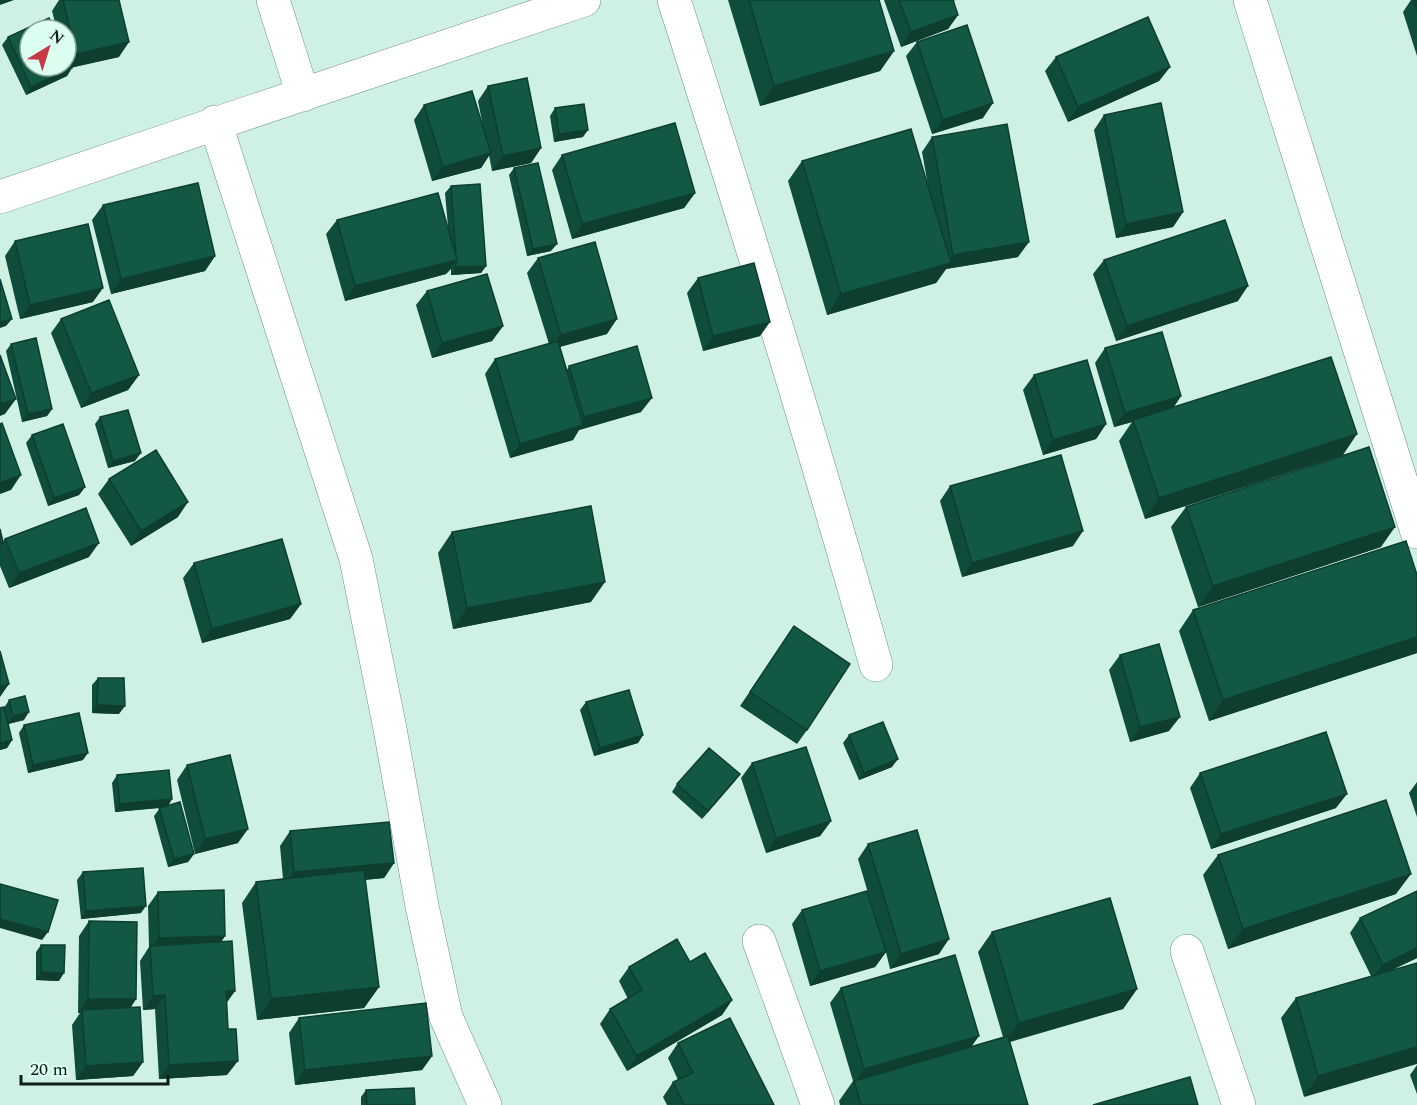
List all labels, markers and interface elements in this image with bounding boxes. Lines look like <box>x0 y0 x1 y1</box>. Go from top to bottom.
north arrow <box>18 18 78 78</box>
text: N <box>44 23 69 50</box>
scale bar <box>21 1048 168 1086</box>
text: 20 m <box>30 1056 68 1083</box>

